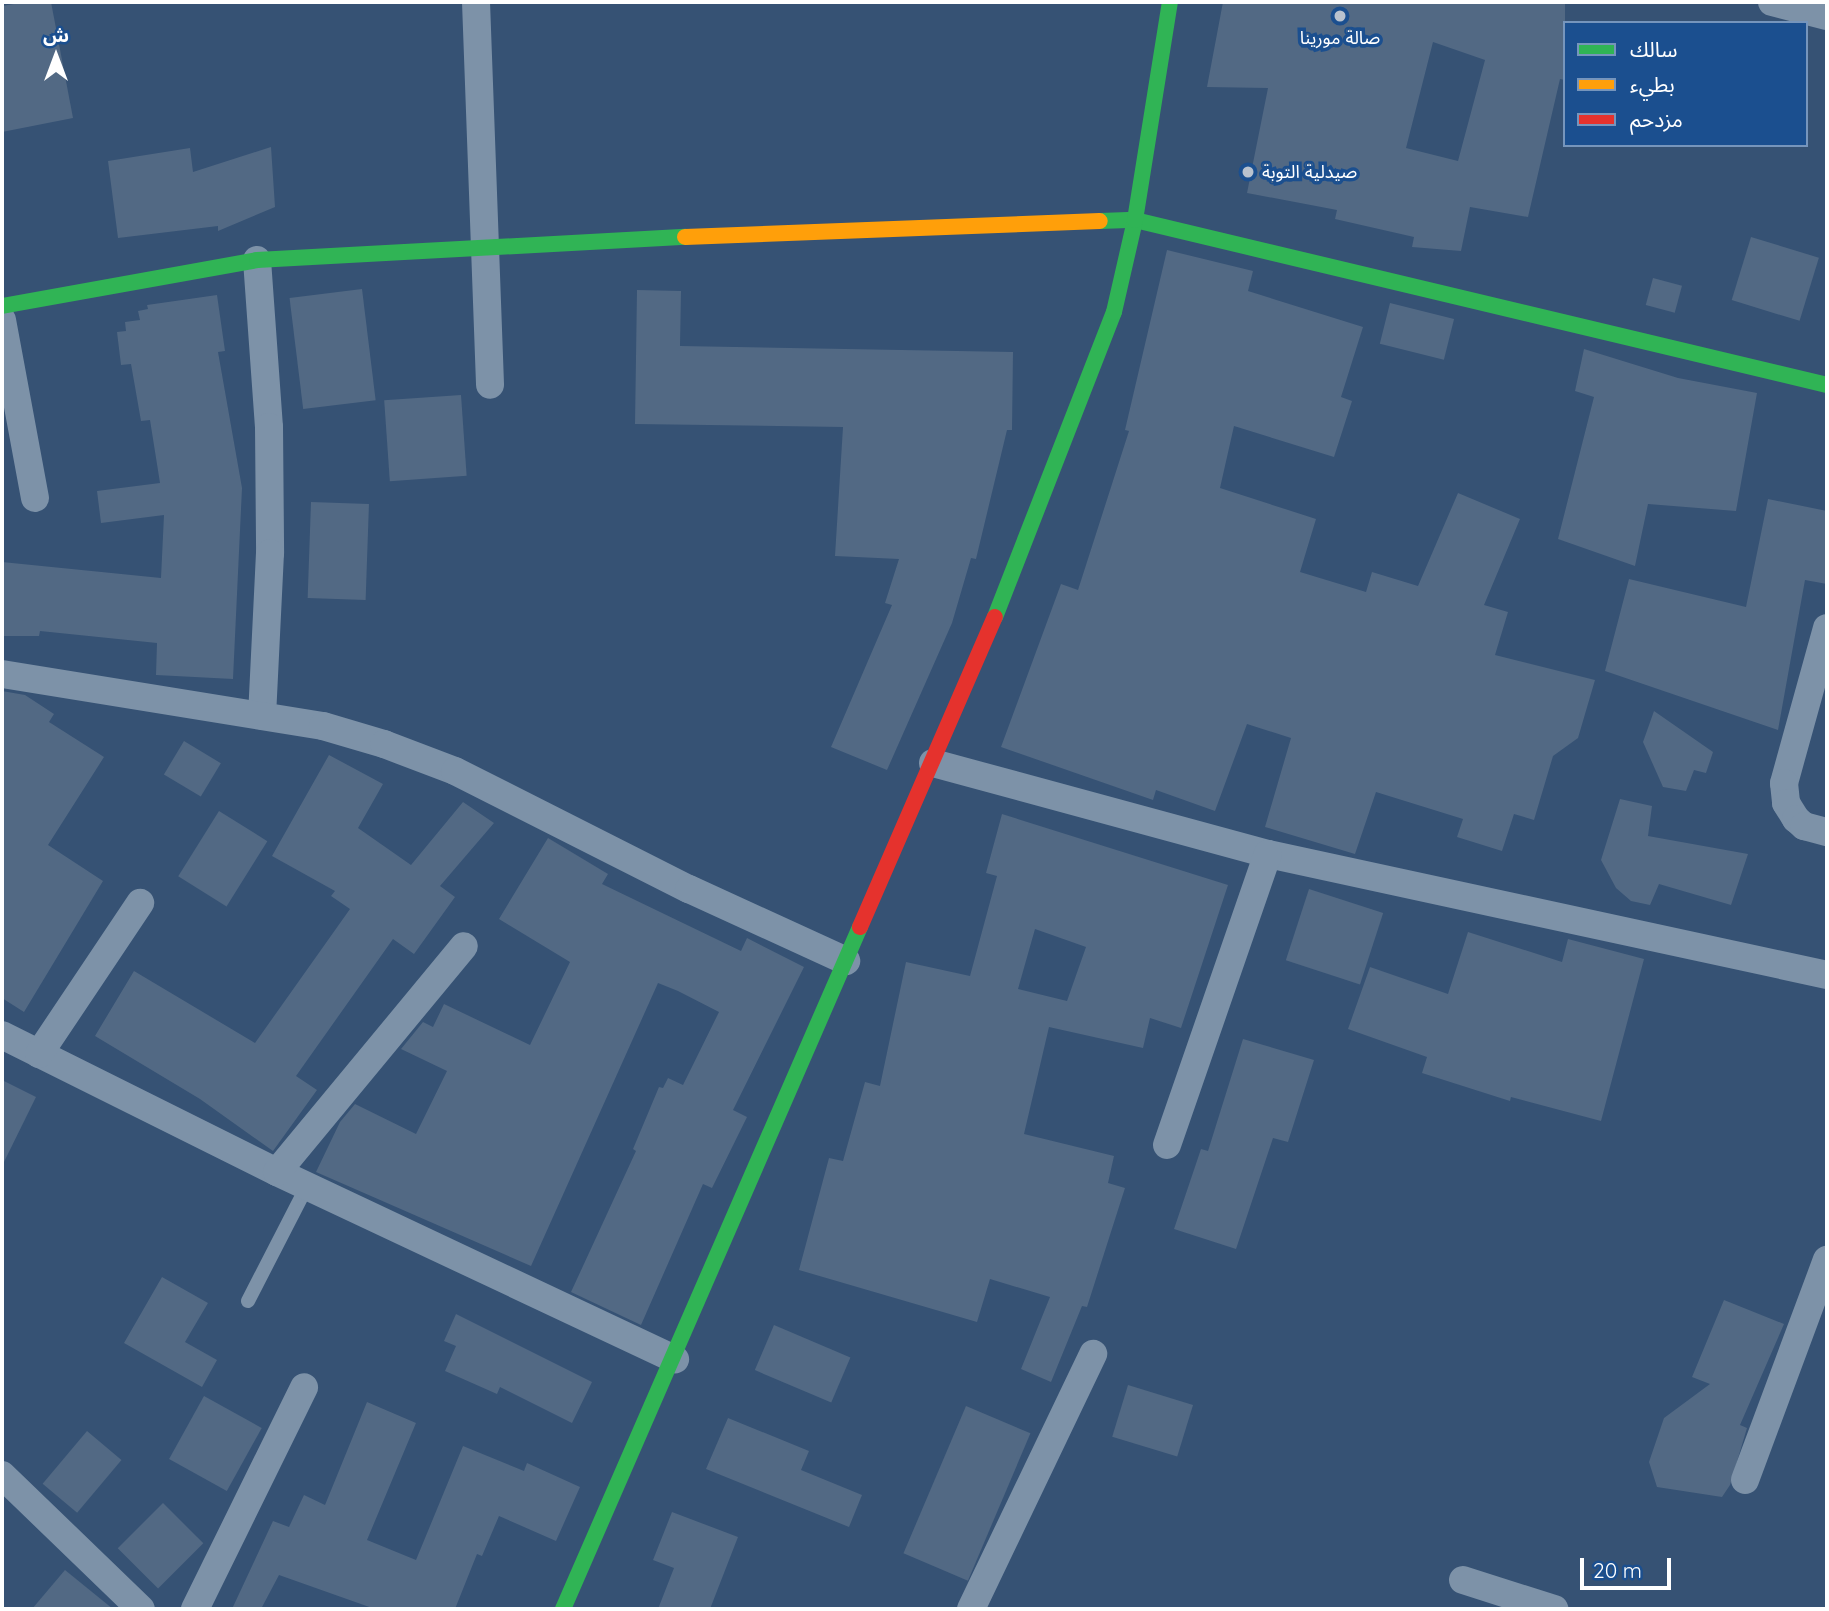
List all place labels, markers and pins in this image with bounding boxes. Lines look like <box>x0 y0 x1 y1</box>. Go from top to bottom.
marker: صالة مورينا <box>1332 8 1348 24</box>
place label: صالة مورينا <box>1300 27 1380 49</box>
place label: صيدلية التوبة <box>1262 161 1357 183</box>
marker: صيدلية التوبة <box>1240 164 1256 180</box>

